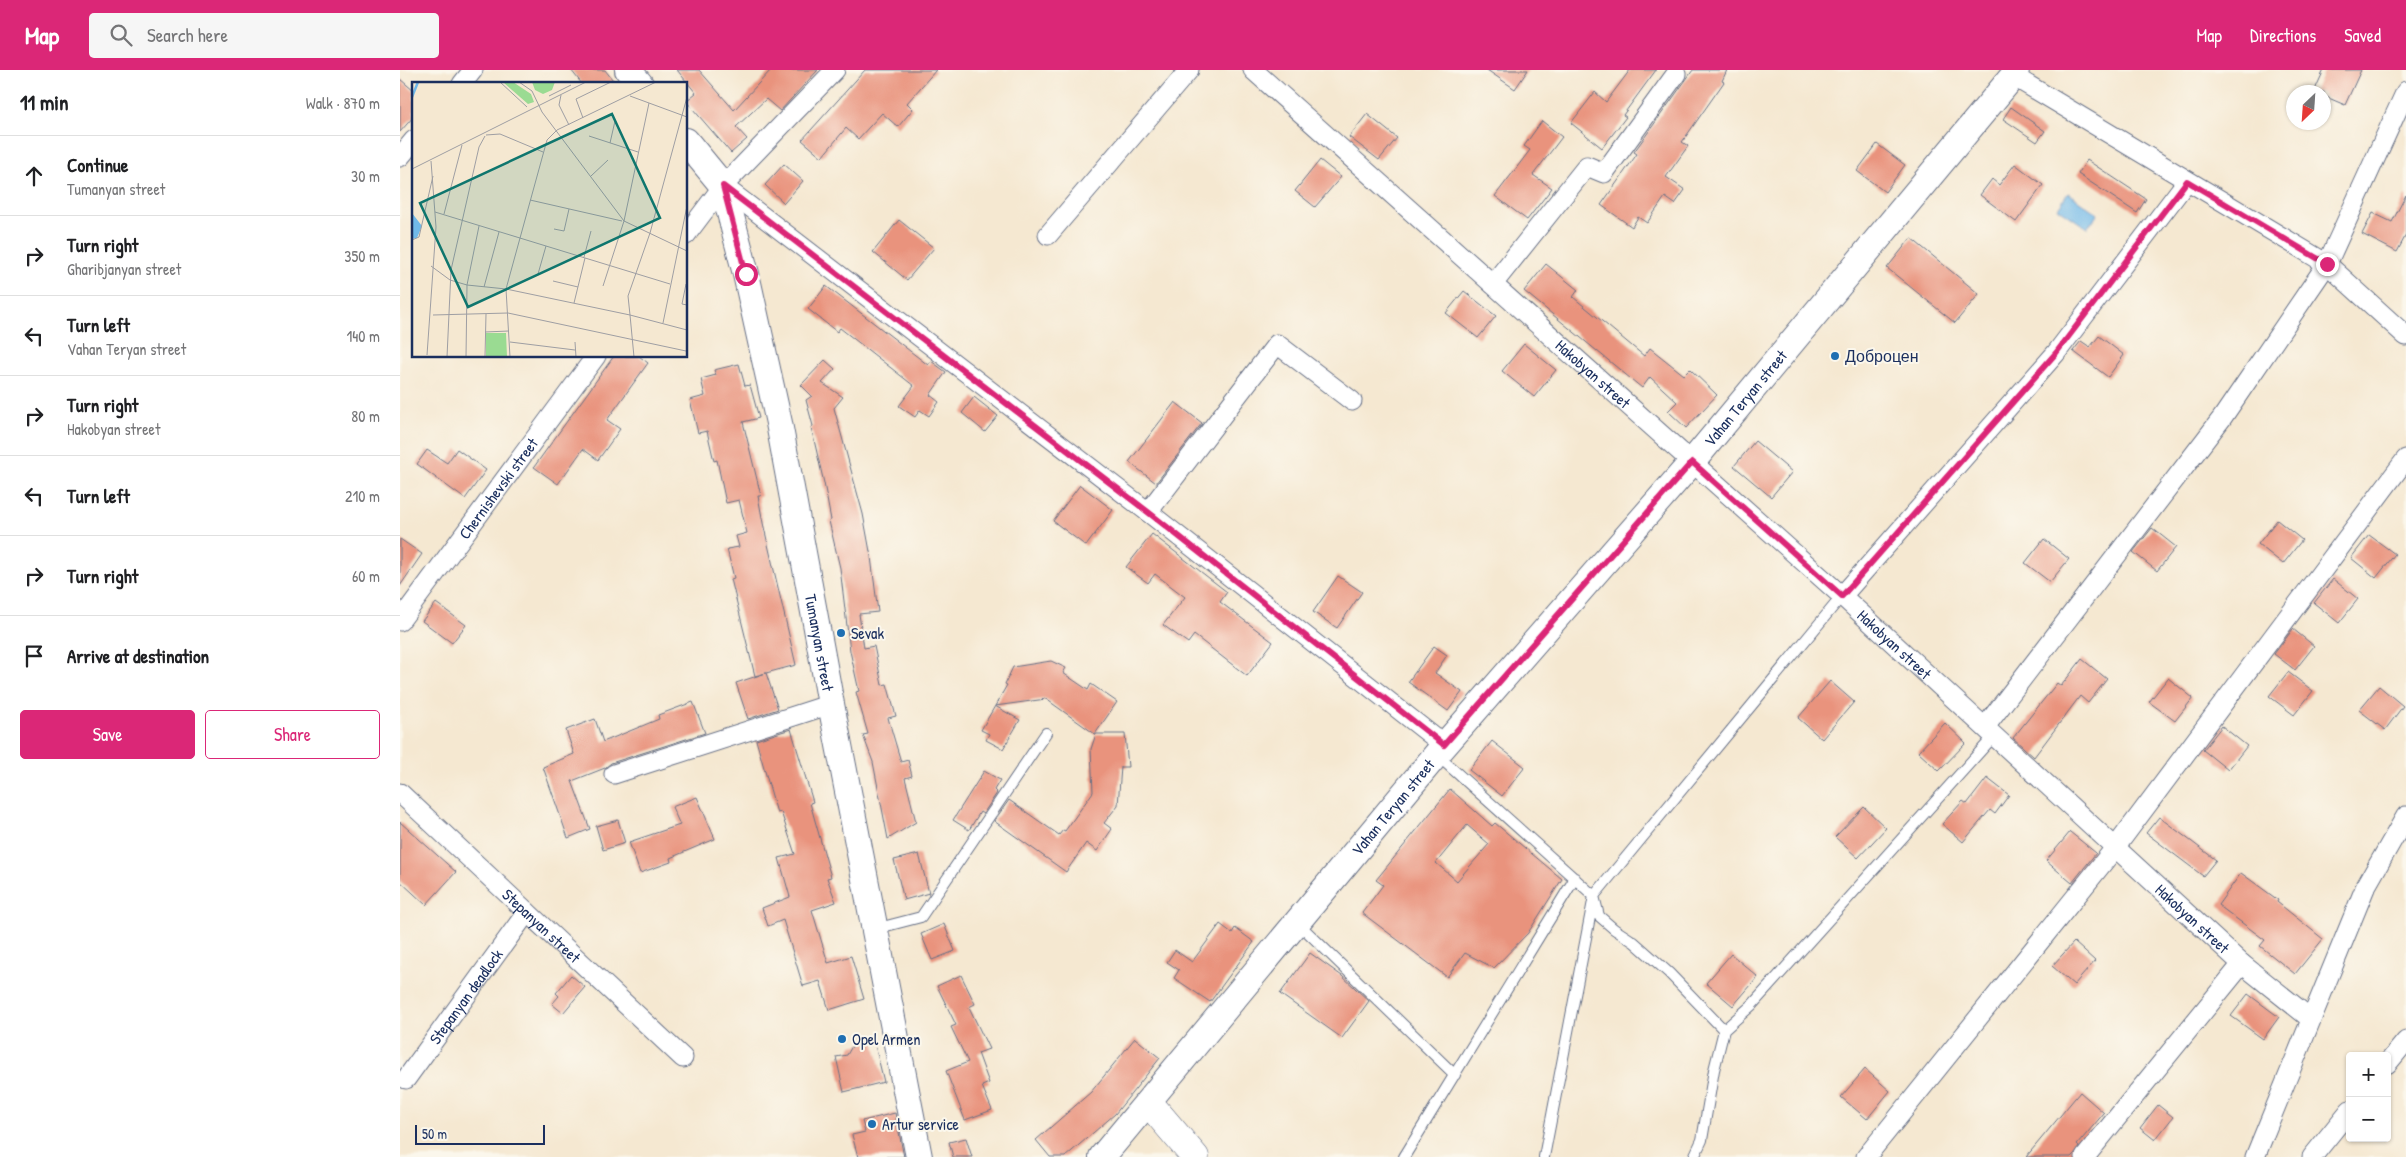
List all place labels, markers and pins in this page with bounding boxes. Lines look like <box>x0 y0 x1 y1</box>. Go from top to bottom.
place label: Доброцен <box>1845 345 1919 367</box>
marker: Доброцен <box>1829 350 1841 362</box>
place label: Sevak <box>851 622 884 644</box>
marker: Sevak <box>835 627 847 639</box>
place label: Opel Armen <box>852 1028 921 1050</box>
marker: Opel Armen <box>836 1033 848 1045</box>
place label: Artur service <box>882 1113 960 1135</box>
marker: Artur service <box>866 1118 878 1130</box>

